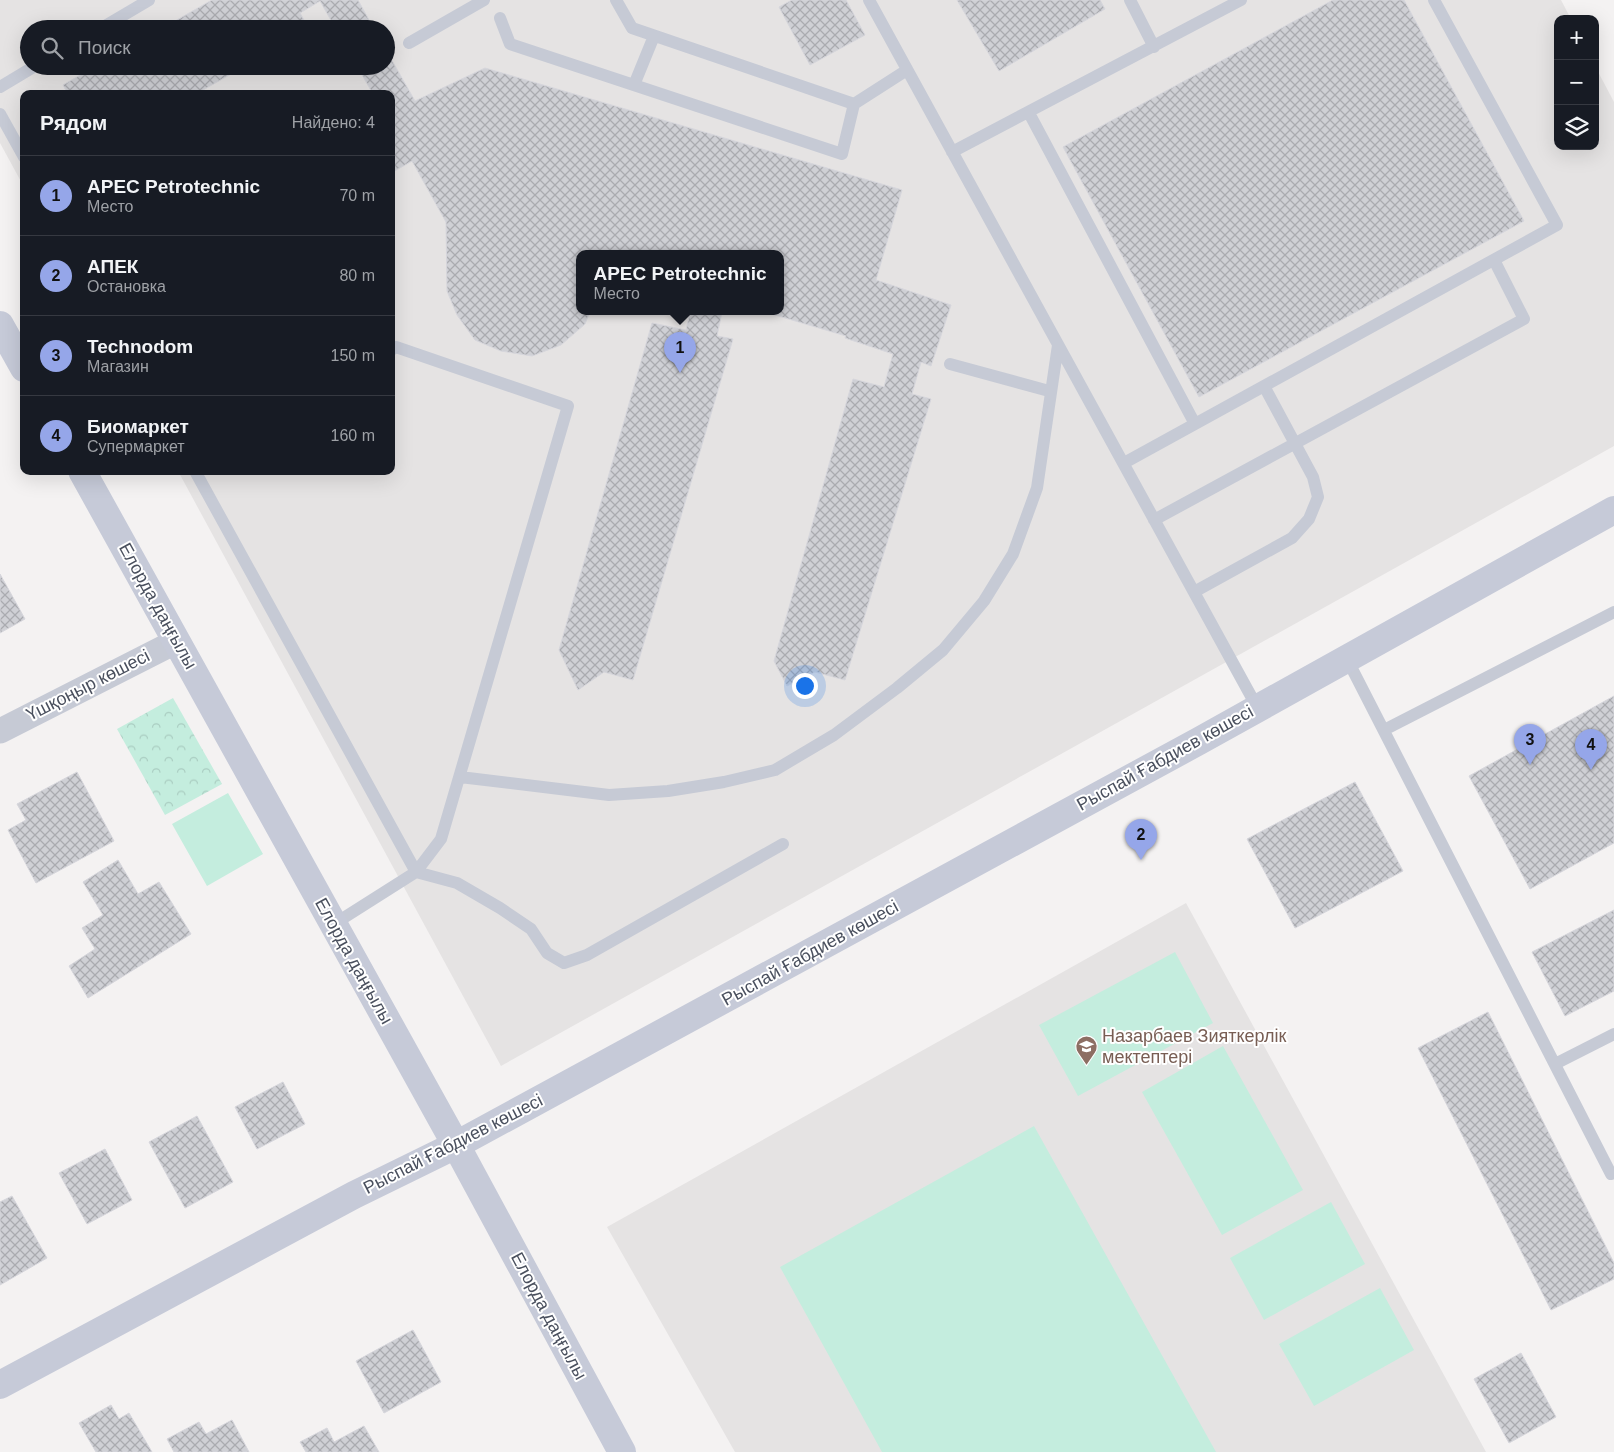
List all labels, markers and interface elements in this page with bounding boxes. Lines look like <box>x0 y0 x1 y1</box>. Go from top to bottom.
map controls <box>1554 15 1599 150</box>
button: + <box>1554 15 1599 60</box>
search box <box>20 20 395 75</box>
icon: search <box>38 34 66 62</box>
text: Поиск <box>78 37 131 58</box>
button: − <box>1554 60 1599 105</box>
button: layers <box>1554 105 1599 150</box>
text: Рядом <box>40 111 107 134</box>
text: Найдено: 4 <box>292 114 375 131</box>
text: APEC Petrotechnic <box>87 176 260 197</box>
text: 1 <box>52 187 60 204</box>
text: 70 m <box>339 187 375 204</box>
text: Место <box>87 198 133 215</box>
popup <box>576 250 784 315</box>
text: АПЕК <box>87 256 138 277</box>
text: APEC Petrotechnic <box>593 263 767 284</box>
text: 2 <box>52 267 60 284</box>
text: 80 m <box>339 267 375 284</box>
text: Остановка <box>87 278 166 295</box>
text: Место <box>593 285 640 302</box>
pin: 1 <box>664 332 696 373</box>
text: Technodom <box>87 336 193 357</box>
text: 3 <box>52 347 60 364</box>
text: 150 m <box>331 347 375 364</box>
text: Магазин <box>87 358 149 375</box>
text: Биомаркет <box>87 416 189 437</box>
text: 4 <box>52 427 60 444</box>
text: 160 m <box>331 427 375 444</box>
text: Супермаркет <box>87 438 185 455</box>
street label: Елорда даңғылы <box>115 539 201 673</box>
street label: Үшқоңыр көшесі <box>23 645 153 725</box>
your location <box>792 673 818 699</box>
street label: Рыспай Ғабдиев көшесі <box>1073 701 1257 815</box>
pin: 3 <box>1514 724 1546 765</box>
pin: 4 <box>1575 729 1607 770</box>
pin: 2 <box>1125 819 1157 860</box>
street label: Елорда даңғылы <box>311 894 397 1028</box>
street label: Рыспай Ғабдиев көшесі <box>718 896 902 1010</box>
place label: Назарбаев Зияткерлік мектептері <box>1102 1026 1286 1067</box>
school or university icon: Назарбаев Зияткерлік мектептері <box>1074 1034 1098 1065</box>
street label: Рыспай Ғабдиев көшесі <box>360 1090 546 1198</box>
street label: Елорда даңғылы <box>507 1249 591 1383</box>

